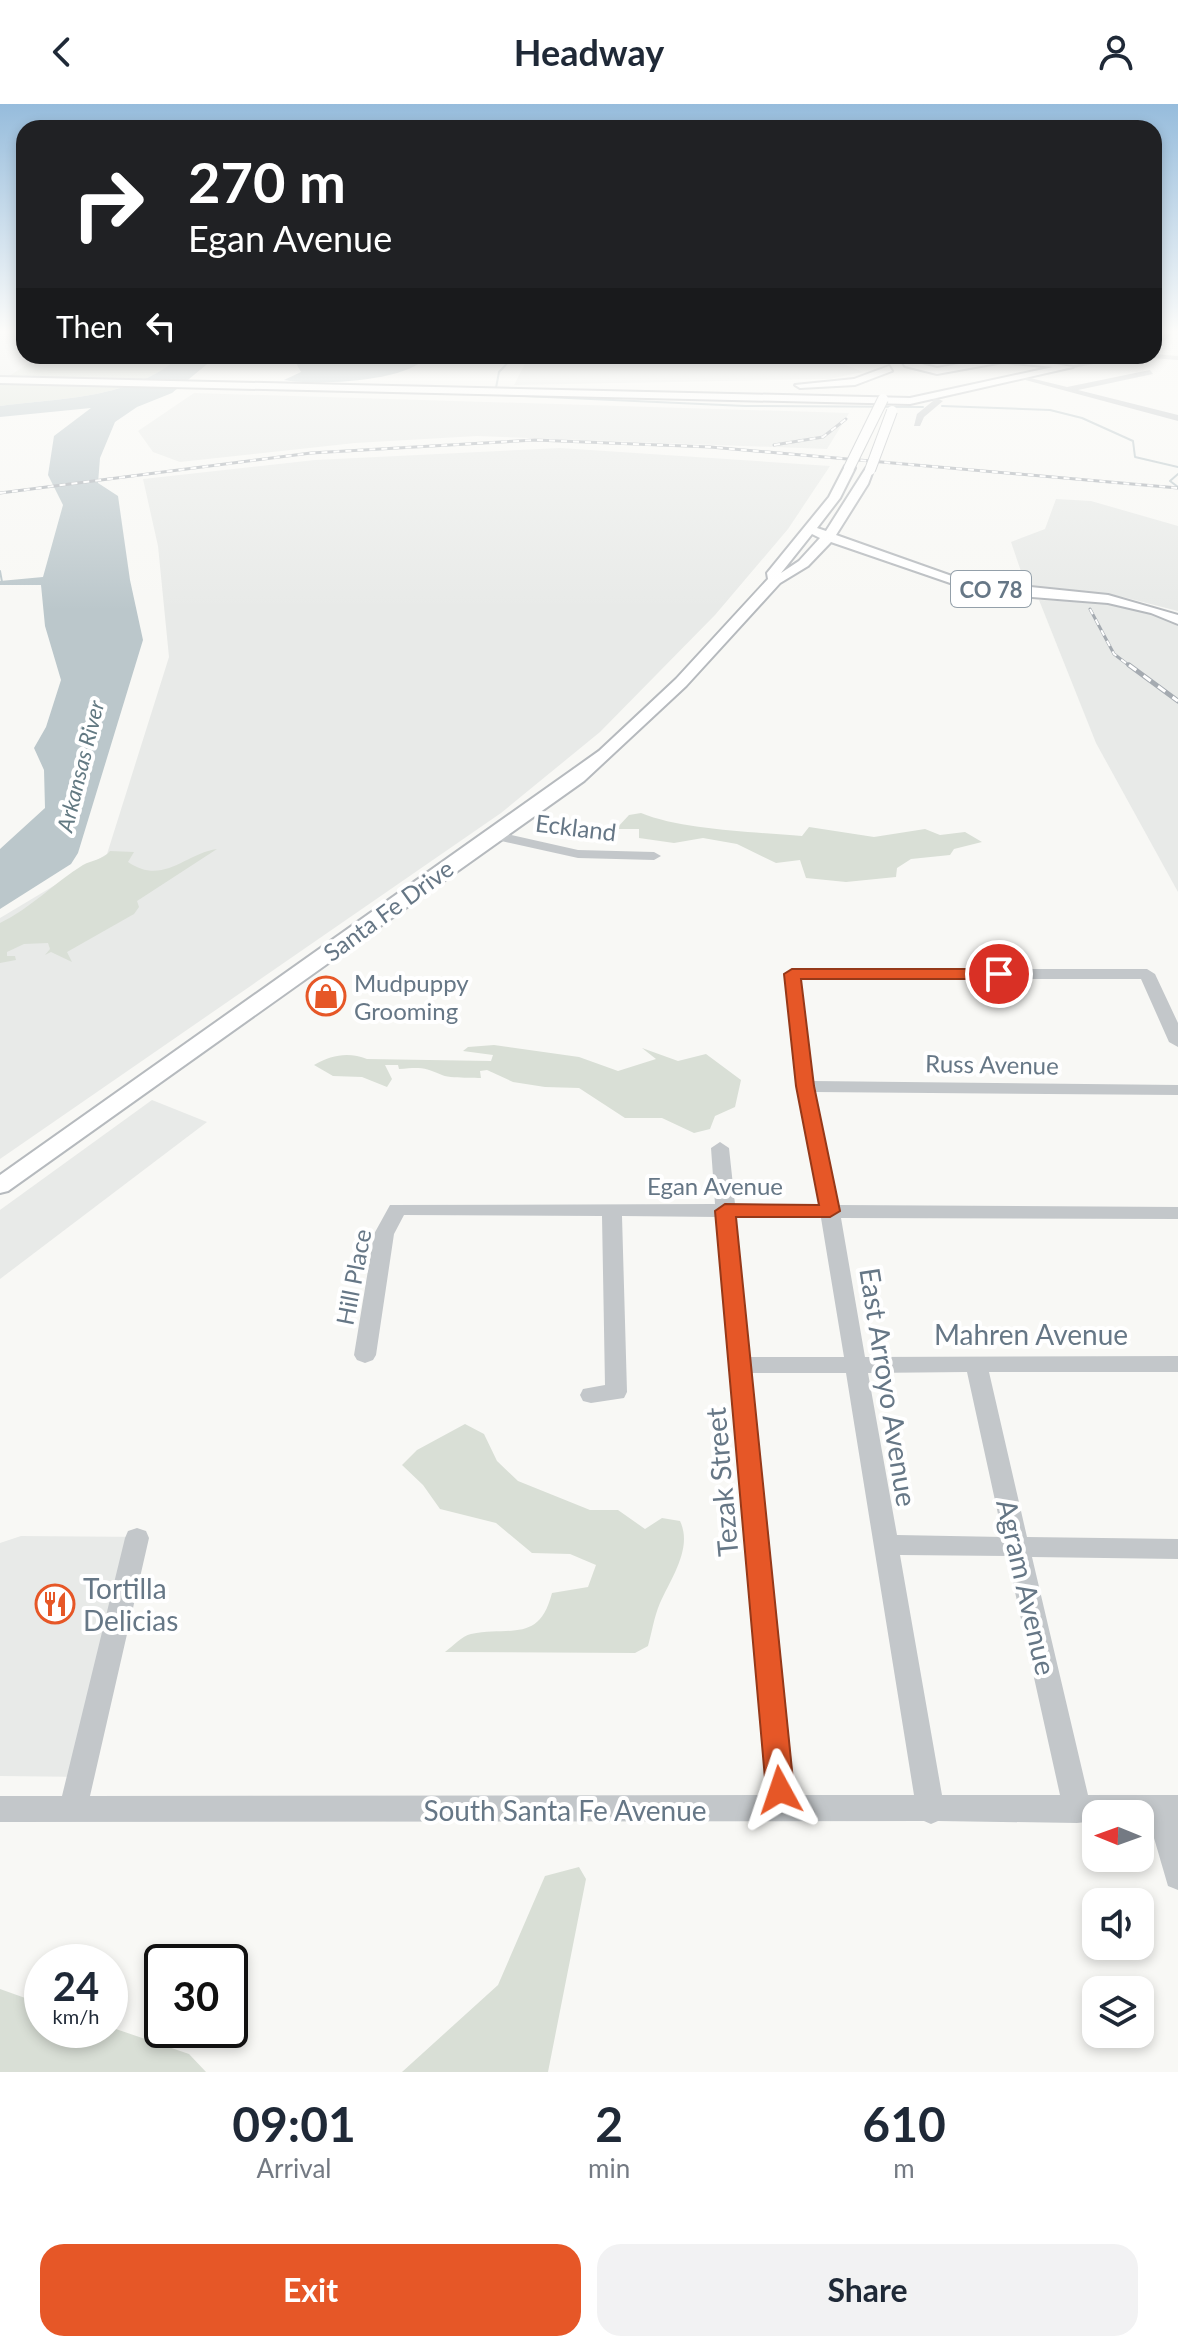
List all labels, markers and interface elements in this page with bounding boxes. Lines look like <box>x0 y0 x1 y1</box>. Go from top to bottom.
icon: back <box>40 30 84 74</box>
text: Headway <box>514 30 664 74</box>
icon: person <box>1094 30 1138 74</box>
text: 270 m <box>188 148 346 215</box>
icon: right <box>56 152 160 256</box>
text: Egan Avenue <box>188 216 392 260</box>
icon: left <box>139 304 183 348</box>
text: Then <box>56 308 123 344</box>
road number: CO 78 <box>951 571 1031 607</box>
water label: Arkansas River <box>50 697 109 835</box>
street label: Eckland <box>534 808 618 846</box>
street label: Santa Fe Drive <box>317 853 459 967</box>
pin <box>965 940 1033 1008</box>
icon: arrive <box>977 952 1021 996</box>
place label: Mudpuppy Grooming <box>354 968 469 1025</box>
shop icon: Mudpuppy Grooming <box>305 975 347 1017</box>
street label: Russ Avenue <box>925 1048 1059 1080</box>
street label: Egan Avenue <box>647 1171 783 1200</box>
street label: Hill Place <box>329 1227 377 1327</box>
street label: East Arroyo Avenue <box>853 1265 925 1509</box>
street label: Mahren Avenue <box>934 1317 1128 1351</box>
street label: Tezak Street <box>698 1406 744 1558</box>
street label: Agram Avenue <box>990 1496 1064 1678</box>
place label: Tortilla Delicias <box>83 1571 178 1637</box>
restaurant icon: Tortilla Delicias <box>34 1583 76 1625</box>
position arrow <box>738 1748 822 1832</box>
street label: South Santa Fe Avenue <box>423 1793 707 1827</box>
north arrow <box>1082 1800 1154 1872</box>
map controls <box>1082 1800 1154 2048</box>
button: sound <box>1082 1888 1154 1960</box>
speed limit sign: 30 <box>144 1944 248 2048</box>
text: 24 <box>53 1962 99 2010</box>
button: layers <box>1082 1976 1154 2048</box>
text: km/h <box>53 2004 99 2028</box>
text: 09:01 <box>232 2095 356 2152</box>
text: 2 <box>595 2095 623 2152</box>
text: 610 <box>862 2095 946 2152</box>
text: Arrival <box>257 2152 331 2184</box>
text: min <box>588 2152 630 2184</box>
text: m <box>893 2152 915 2184</box>
button: Exit <box>40 2244 581 2336</box>
button: Share <box>597 2244 1138 2336</box>

